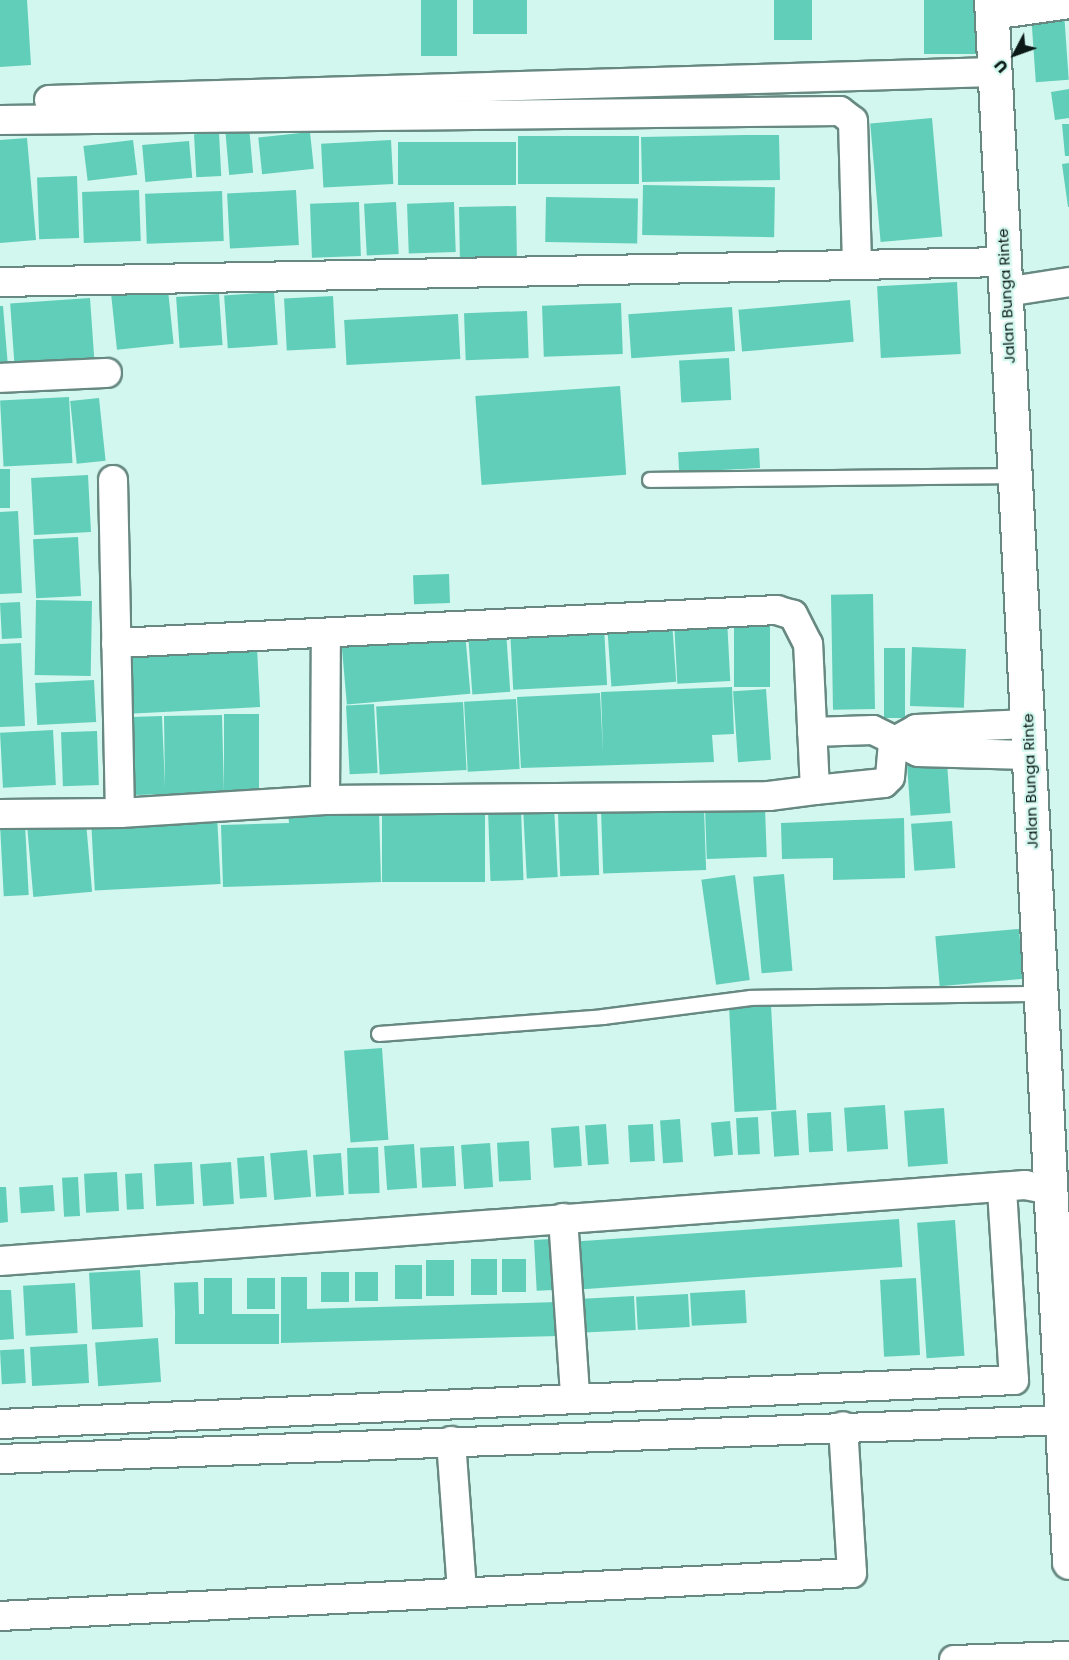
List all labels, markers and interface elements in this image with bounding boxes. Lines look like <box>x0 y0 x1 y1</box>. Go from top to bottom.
north arrow <box>985 24 1045 84</box>
text: U <box>989 54 1013 78</box>
street label: Jalan Bunga Rinte <box>993 228 1019 364</box>
street label: Jalan Bunga Rinte <box>1019 713 1041 849</box>

